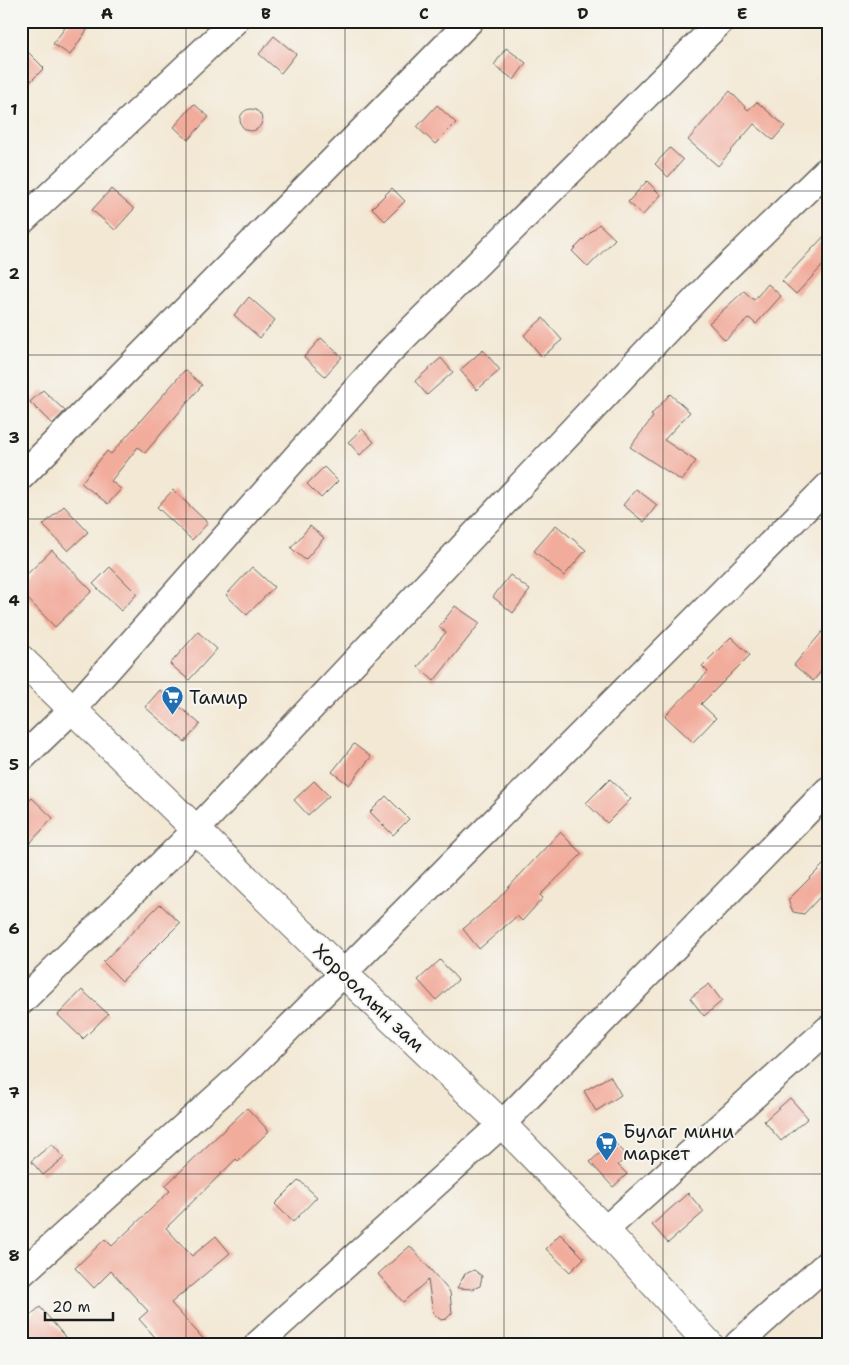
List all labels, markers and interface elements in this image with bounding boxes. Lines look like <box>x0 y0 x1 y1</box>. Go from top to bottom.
text: A <box>101 3 113 24</box>
text: B <box>261 3 271 24</box>
text: C <box>419 3 429 24</box>
text: D <box>577 3 589 24</box>
text: E <box>737 3 747 24</box>
text: 1 <box>10 99 18 120</box>
text: 2 <box>8 263 20 284</box>
text: 3 <box>8 427 20 448</box>
text: 4 <box>8 590 20 611</box>
supermarket icon: Тамир <box>161 685 185 716</box>
place label: Тамир <box>189 685 248 710</box>
text: 5 <box>9 754 19 775</box>
text: 6 <box>8 918 20 939</box>
street label: Хорооллын зам <box>308 938 430 1058</box>
text: 7 <box>8 1082 20 1103</box>
place label: Булаг мини маркет <box>623 1119 734 1166</box>
supermarket icon: Булаг мини маркет <box>595 1130 619 1161</box>
text: 8 <box>8 1245 20 1266</box>
scale bar <box>45 1290 112 1322</box>
text: 20 m <box>52 1297 91 1317</box>

